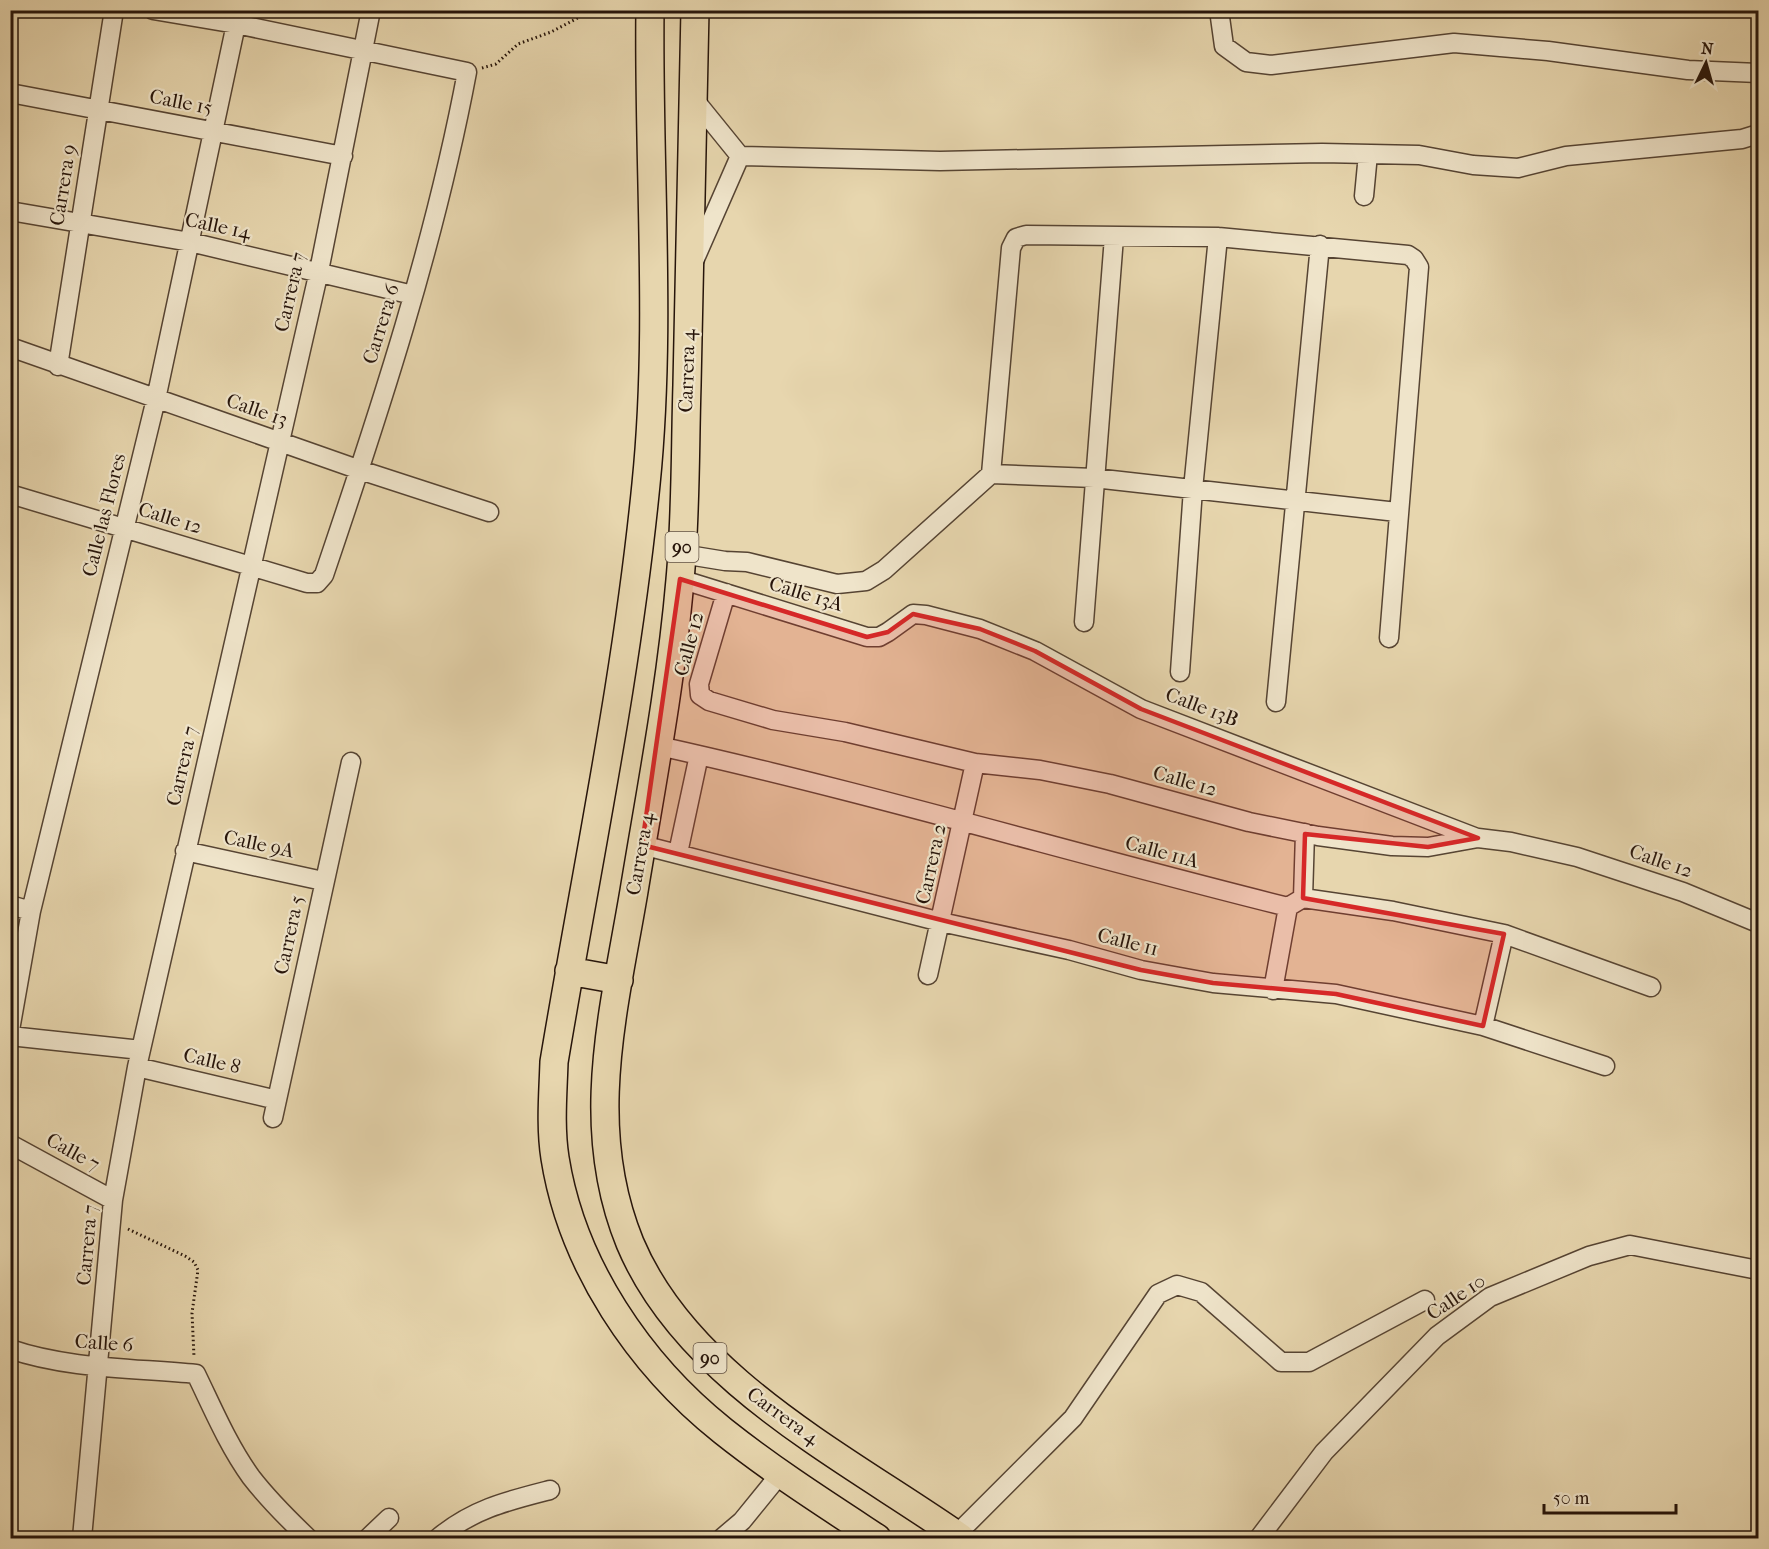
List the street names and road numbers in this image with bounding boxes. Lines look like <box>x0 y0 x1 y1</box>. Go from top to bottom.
street label: Calle 15 <box>148 85 214 119</box>
street label: Carrera 9 <box>45 143 81 227</box>
street label: Calle 14 <box>183 208 254 244</box>
street label: Carrera 7 <box>270 250 310 334</box>
street label: Carrera 6 <box>358 281 404 367</box>
street label: Carrera 4 <box>674 328 700 413</box>
street label: Calle 13 <box>223 389 291 431</box>
street label: Calle las Flores <box>78 451 130 579</box>
street label: Calle 12 <box>135 497 205 539</box>
road number: 90 <box>666 532 698 562</box>
street label: Calle 13A <box>766 572 847 616</box>
street label: Calle 12 <box>669 610 709 678</box>
street label: Calle 13B <box>1162 683 1242 731</box>
street label: Carrera 7 <box>162 724 202 808</box>
street label: Calle 12 <box>1150 761 1220 801</box>
street label: Carrera 4 <box>621 810 659 897</box>
street label: Carrera 2 <box>911 822 951 906</box>
street label: Calle 9A <box>222 825 297 863</box>
street label: Calle 11A <box>1123 831 1202 873</box>
street label: Calle 12 <box>1626 840 1696 882</box>
street label: Carrera 5 <box>269 893 309 977</box>
street label: Calle 11 <box>1095 923 1161 961</box>
street label: Calle 8 <box>181 1043 243 1079</box>
street label: Calle 7 <box>42 1128 104 1176</box>
street label: Carrera 7 <box>72 1203 102 1286</box>
street label: Calle 10 <box>1422 1269 1490 1325</box>
street label: Calle 6 <box>74 1329 134 1357</box>
road number: 90 <box>694 1343 726 1373</box>
street label: Carrera 4 <box>743 1382 824 1450</box>

